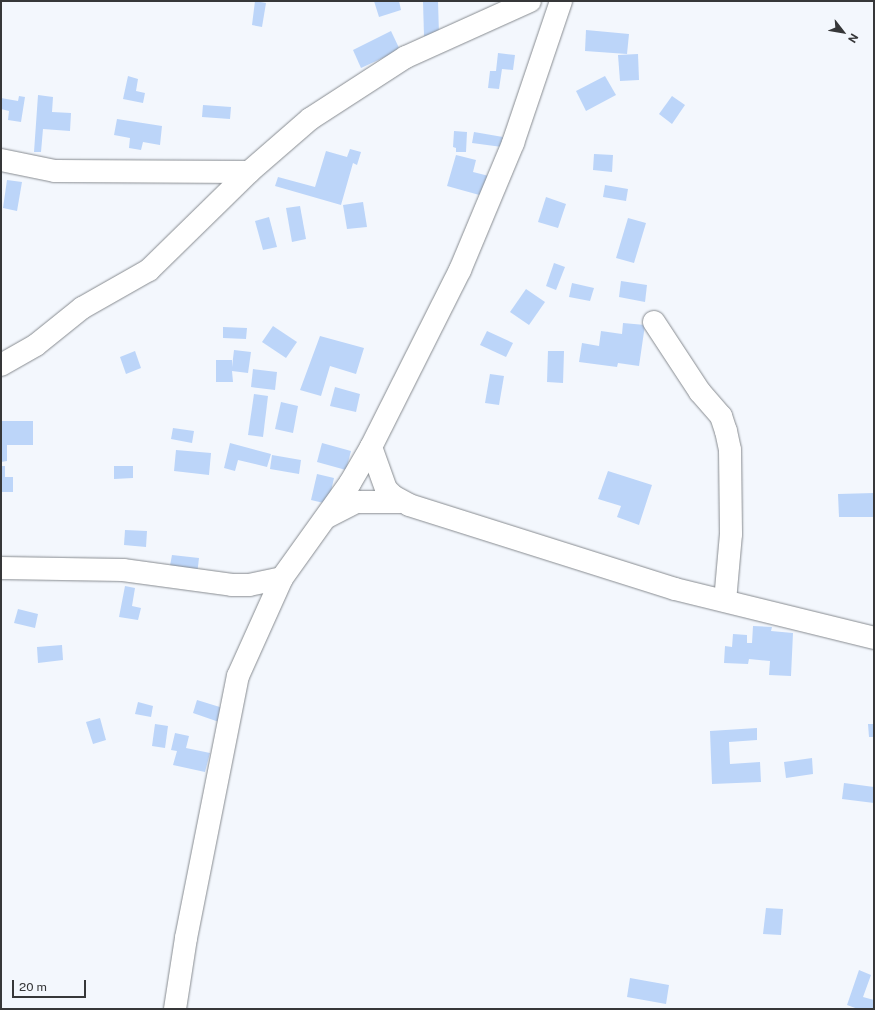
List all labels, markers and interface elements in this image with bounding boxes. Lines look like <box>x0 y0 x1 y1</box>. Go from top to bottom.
north arrow <box>823 12 863 52</box>
text: N <box>846 31 861 45</box>
scale bar <box>14 972 88 998</box>
text: 20 m <box>19 980 47 994</box>

